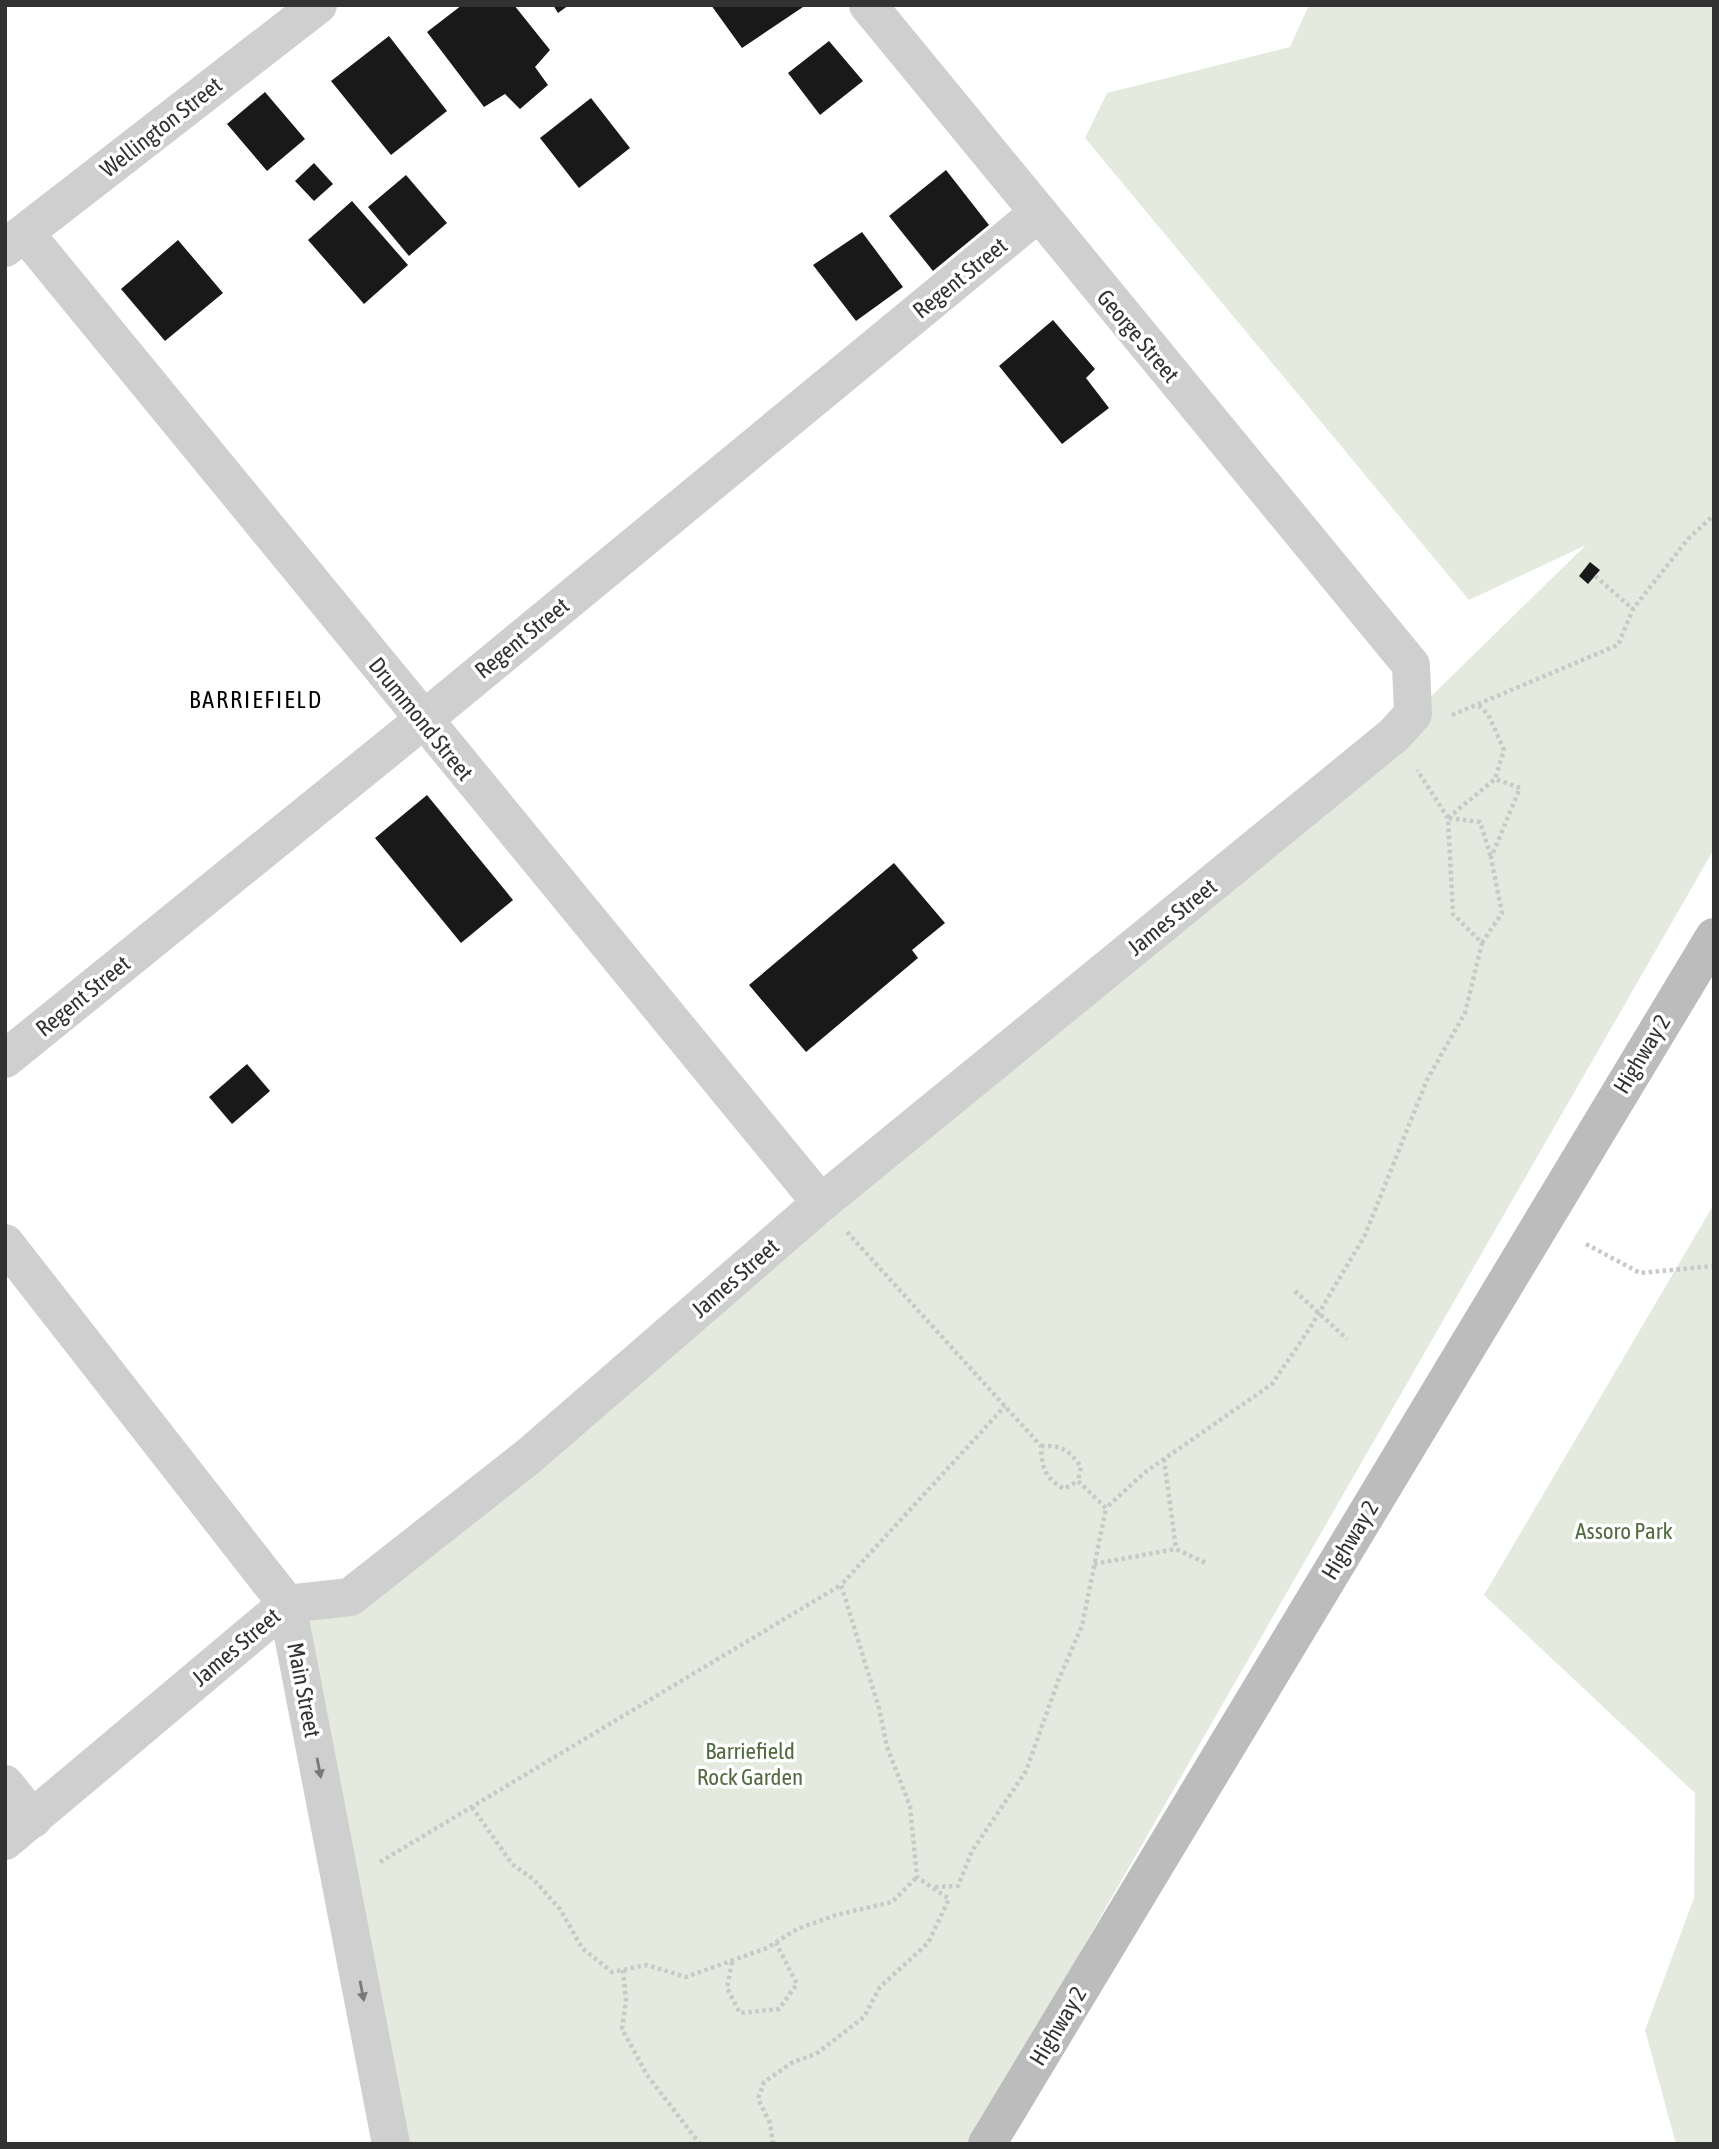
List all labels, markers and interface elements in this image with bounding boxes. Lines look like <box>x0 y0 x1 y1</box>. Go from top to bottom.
street label: Wellington Street <box>95 72 227 182</box>
street label: Regent Street <box>908 232 1012 324</box>
street label: George Street <box>1092 284 1184 388</box>
street label: Regent Street <box>470 592 574 684</box>
street label: Drummond Street <box>364 652 478 786</box>
district label: BARRIEFIELD <box>189 686 323 713</box>
street label: James Street <box>1122 873 1222 961</box>
street label: Regent Street <box>31 950 135 1042</box>
street label: Highway 2 <box>1608 1010 1676 1098</box>
street label: James Street <box>686 1233 784 1323</box>
street label: Highway 2 <box>1316 1496 1384 1584</box>
park label: Assoro Park <box>1575 1518 1673 1544</box>
street label: James Street <box>187 1603 285 1691</box>
street label: Main Street <box>282 1640 326 1740</box>
park label: Barriefield Rock Garden <box>697 1738 803 1790</box>
one-way arrow <box>313 1757 324 1779</box>
one-way arrow <box>356 1980 367 2002</box>
street label: Highway 2 <box>1024 1982 1092 2070</box>

